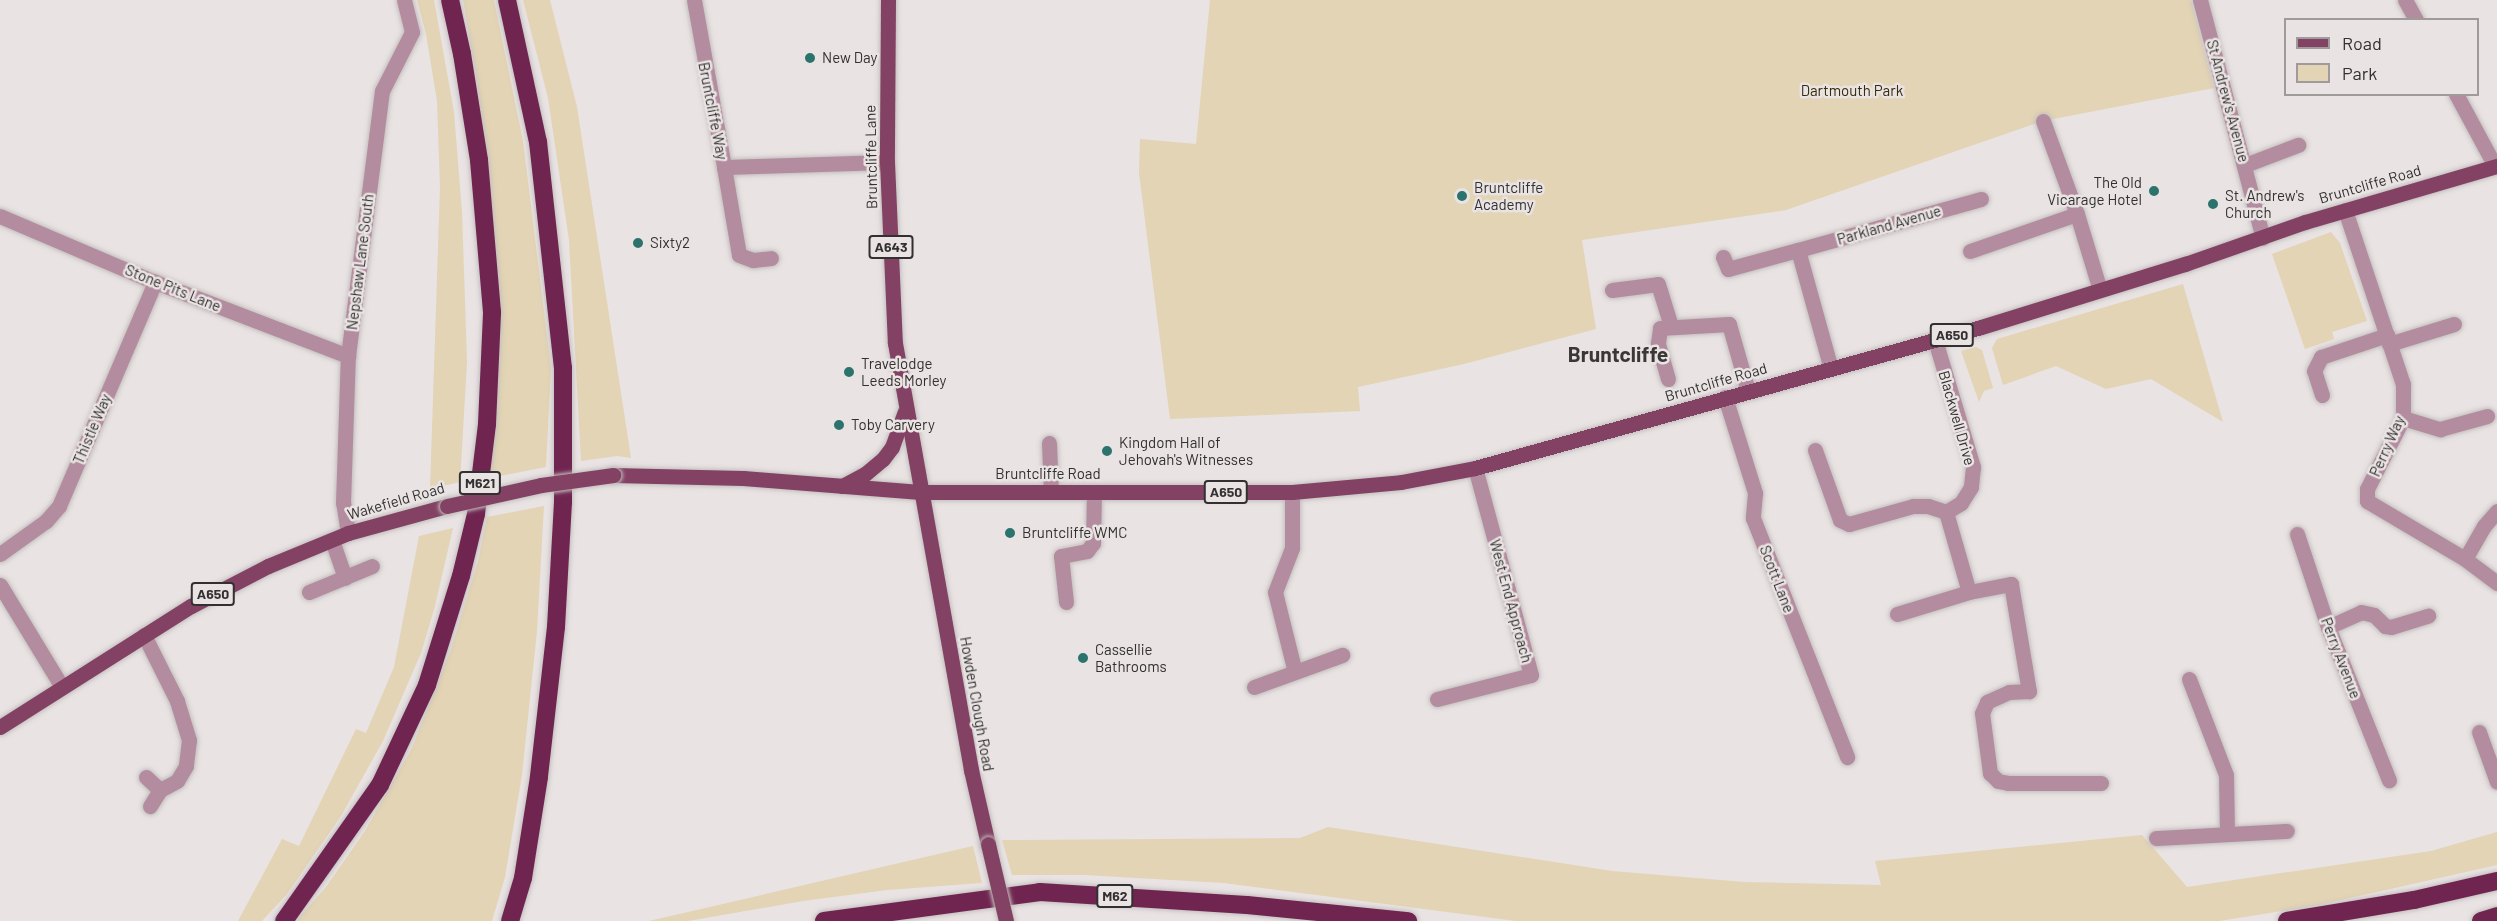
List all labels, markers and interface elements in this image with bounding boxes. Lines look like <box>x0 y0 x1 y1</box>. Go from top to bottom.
legend <box>2284 18 2479 96</box>
text: Road <box>2342 32 2382 54</box>
street label: St Andrew's Avenue <box>2203 38 2253 164</box>
place label: New Day <box>822 49 877 67</box>
marker: New Day <box>803 51 817 65</box>
street label: Bruntcliffe Way <box>695 61 731 161</box>
text: Park <box>2342 62 2377 84</box>
park label: Dartmouth Park <box>1801 82 1903 100</box>
street label: Bruntcliffe Lane <box>861 105 881 209</box>
street label: Bruntcliffe Road <box>2317 161 2423 207</box>
place label: The Old Vicarage Hotel <box>2047 173 2142 208</box>
place label: Bruntcliffe Academy <box>1474 178 1543 213</box>
marker: The Old Vicarage Hotel <box>2147 184 2161 198</box>
place label: St. Andrew's Church <box>2225 186 2304 221</box>
marker: Bruntcliffe Academy <box>1455 189 1469 203</box>
street label: Nepshaw Lane South <box>343 193 377 331</box>
marker: St. Andrew's Church <box>2206 197 2220 211</box>
street label: Parkland Avenue <box>1835 202 1943 248</box>
place label: Sixty2 <box>650 234 690 252</box>
marker: Sixty2 <box>631 236 645 250</box>
road number: A643 <box>868 236 914 258</box>
street label: Stone Pits Lane <box>122 261 224 315</box>
road number: A650 <box>1930 324 1974 346</box>
district label: Bruntcliffe <box>1568 341 1668 367</box>
place label: Travelodge Leeds Morley <box>861 354 946 389</box>
street label: Bruntcliffe Road <box>1663 359 1769 405</box>
marker: Travelodge Leeds Morley <box>842 365 856 379</box>
street label: Blackwell Drive <box>1935 369 1979 467</box>
street label: Thistle Way <box>69 391 115 467</box>
street label: Perry Way <box>2366 413 2408 479</box>
place label: Toby Carvery <box>851 416 935 434</box>
marker: Toby Carvery <box>832 418 846 432</box>
place label: Kingdom Hall of Jehovah's Witnesses <box>1119 433 1253 468</box>
marker: Kingdom Hall of Jehovah's Witnesses <box>1100 444 1114 458</box>
street label: Bruntcliffe Road <box>995 465 1101 483</box>
road number: M621 <box>458 472 502 494</box>
street label: Wakefield Road <box>345 479 447 523</box>
road number: A650 <box>1204 481 1248 503</box>
place label: Bruntcliffe WMC <box>1022 524 1127 542</box>
marker: Bruntcliffe WMC <box>1003 526 1017 540</box>
street label: West End Approach <box>1486 537 1536 665</box>
street label: Scott Lane <box>1756 543 1798 615</box>
road number: A650 <box>190 583 236 605</box>
street label: Perry Avenue <box>2317 615 2365 701</box>
street label: Howden Clough Road <box>956 635 998 773</box>
place label: Cassellie Bathrooms <box>1095 640 1167 675</box>
marker: Cassellie Bathrooms <box>1076 651 1090 665</box>
road number: M62 <box>1096 885 1134 907</box>

